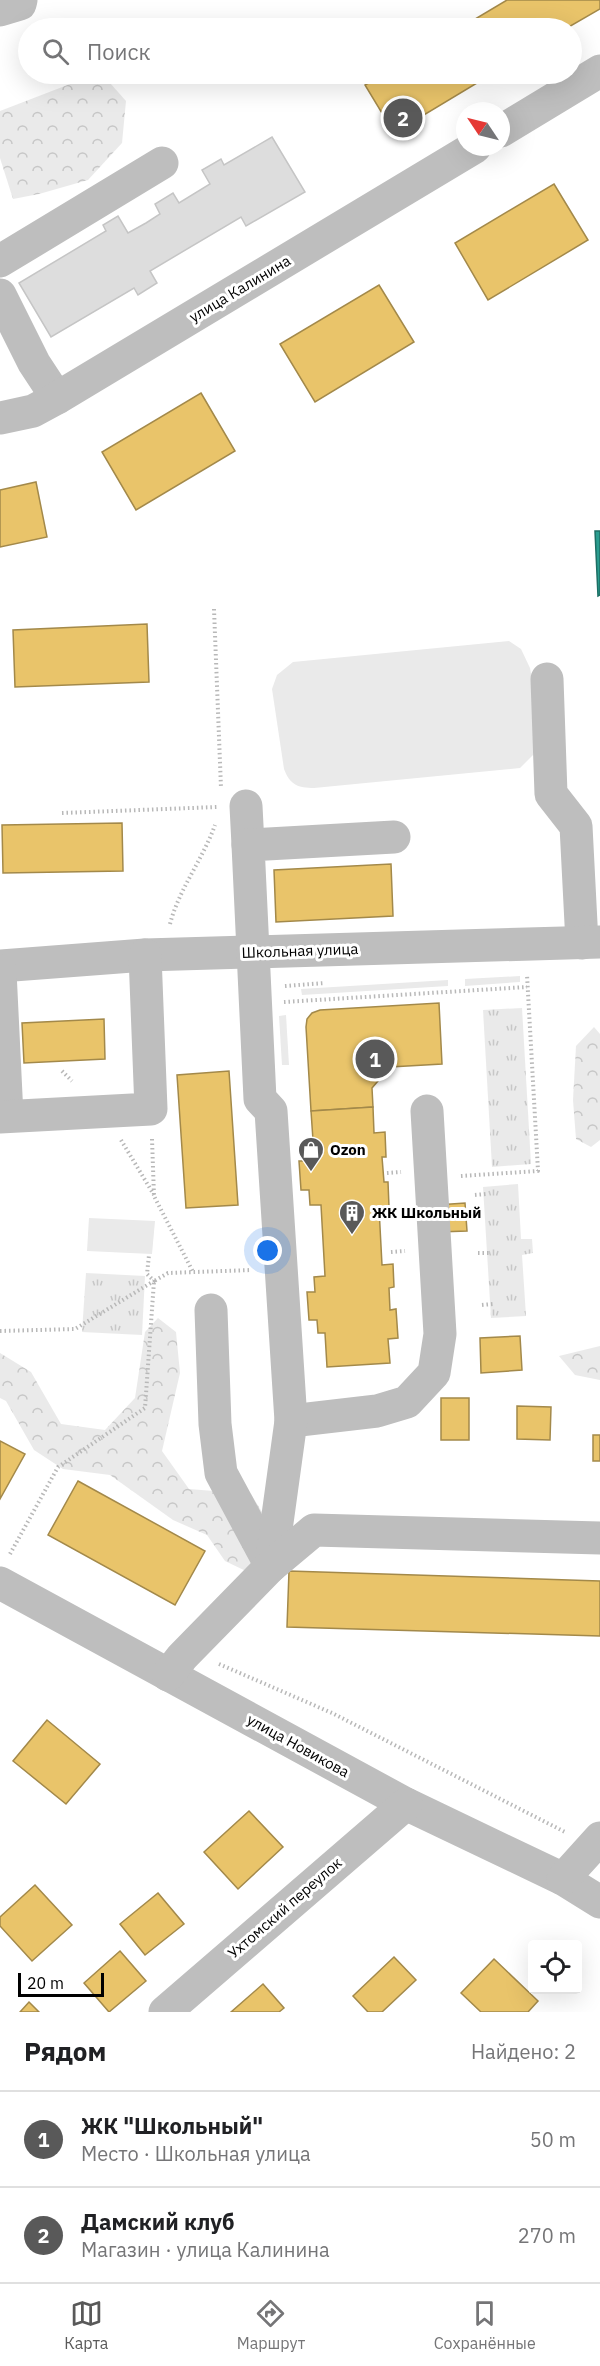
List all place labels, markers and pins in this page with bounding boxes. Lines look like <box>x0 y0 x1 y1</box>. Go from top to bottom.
pin: 2 <box>384 96 422 140</box>
pin: 1 <box>356 1036 394 1082</box>
shop icon: Ozon <box>296 1135 326 1173</box>
place label: Ozon <box>330 1140 366 1159</box>
building icon: ЖК Школьный <box>337 1198 367 1236</box>
place label: ЖК Школьный <box>372 1203 481 1222</box>

